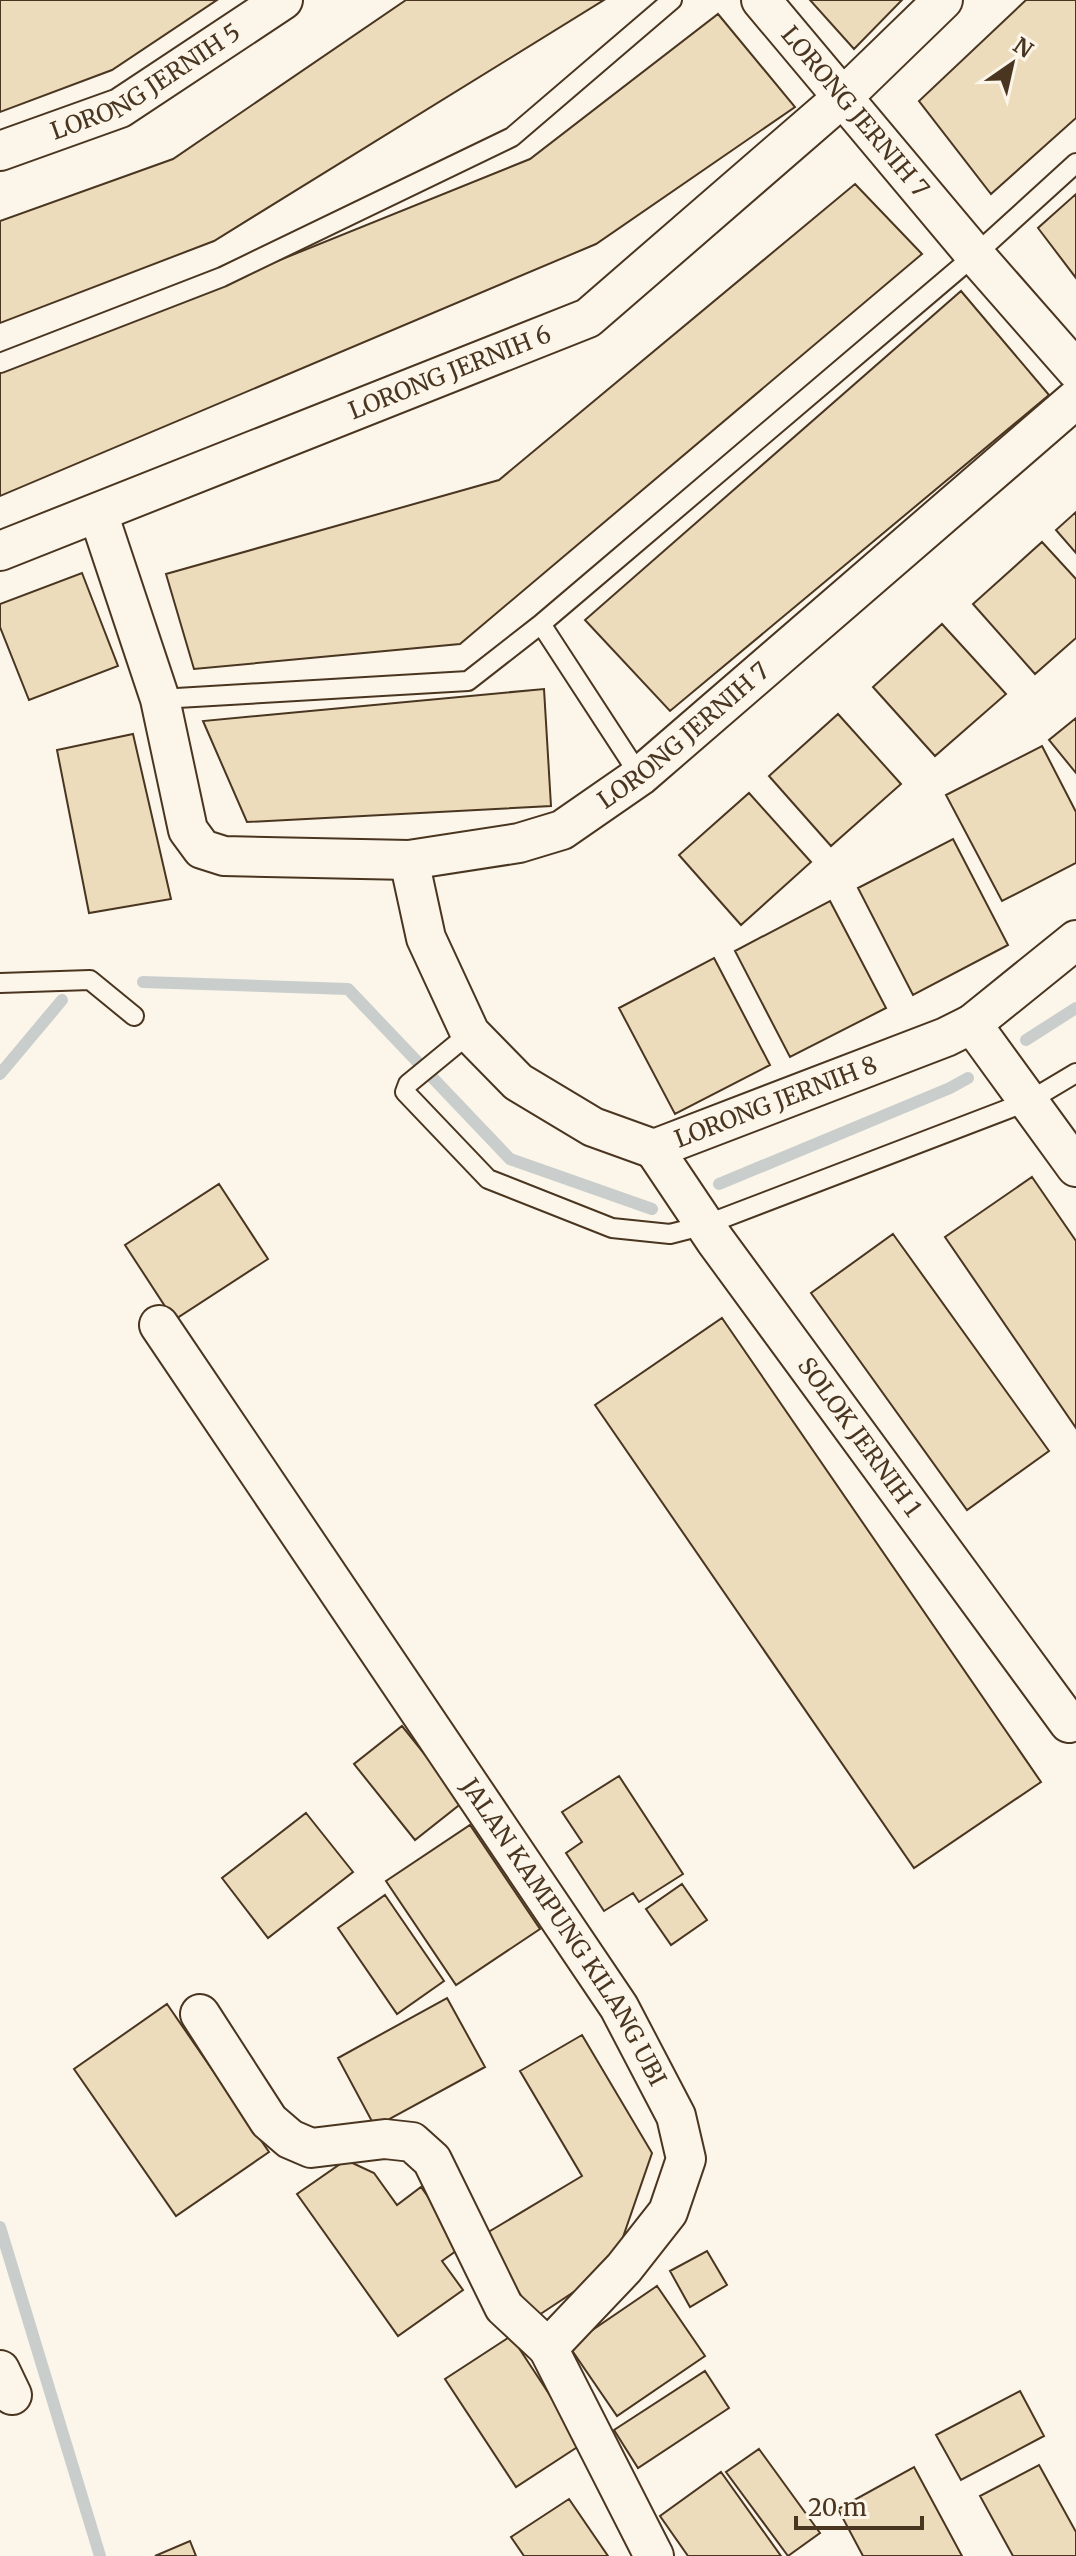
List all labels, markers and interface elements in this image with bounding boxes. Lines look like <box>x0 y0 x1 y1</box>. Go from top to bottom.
street label: LORONG JERNIH 5 <box>46 16 246 147</box>
street label: LORONG JERNIH 7 <box>775 20 936 203</box>
north arrow <box>972 24 1052 104</box>
text: N <box>1008 31 1039 64</box>
street label: LORONG JERNIH 6 <box>344 318 555 426</box>
street label: LORONG JERNIH 7 <box>592 655 775 816</box>
street label: LORONG JERNIH 8 <box>670 1049 881 1155</box>
street label: SOLOK JERNIH 1 <box>791 1351 929 1523</box>
street label: JALAN KAMPUNG KILANG UBI <box>454 1771 674 2091</box>
scale bar <box>796 2480 922 2530</box>
text: 20 m <box>808 2492 867 2523</box>

